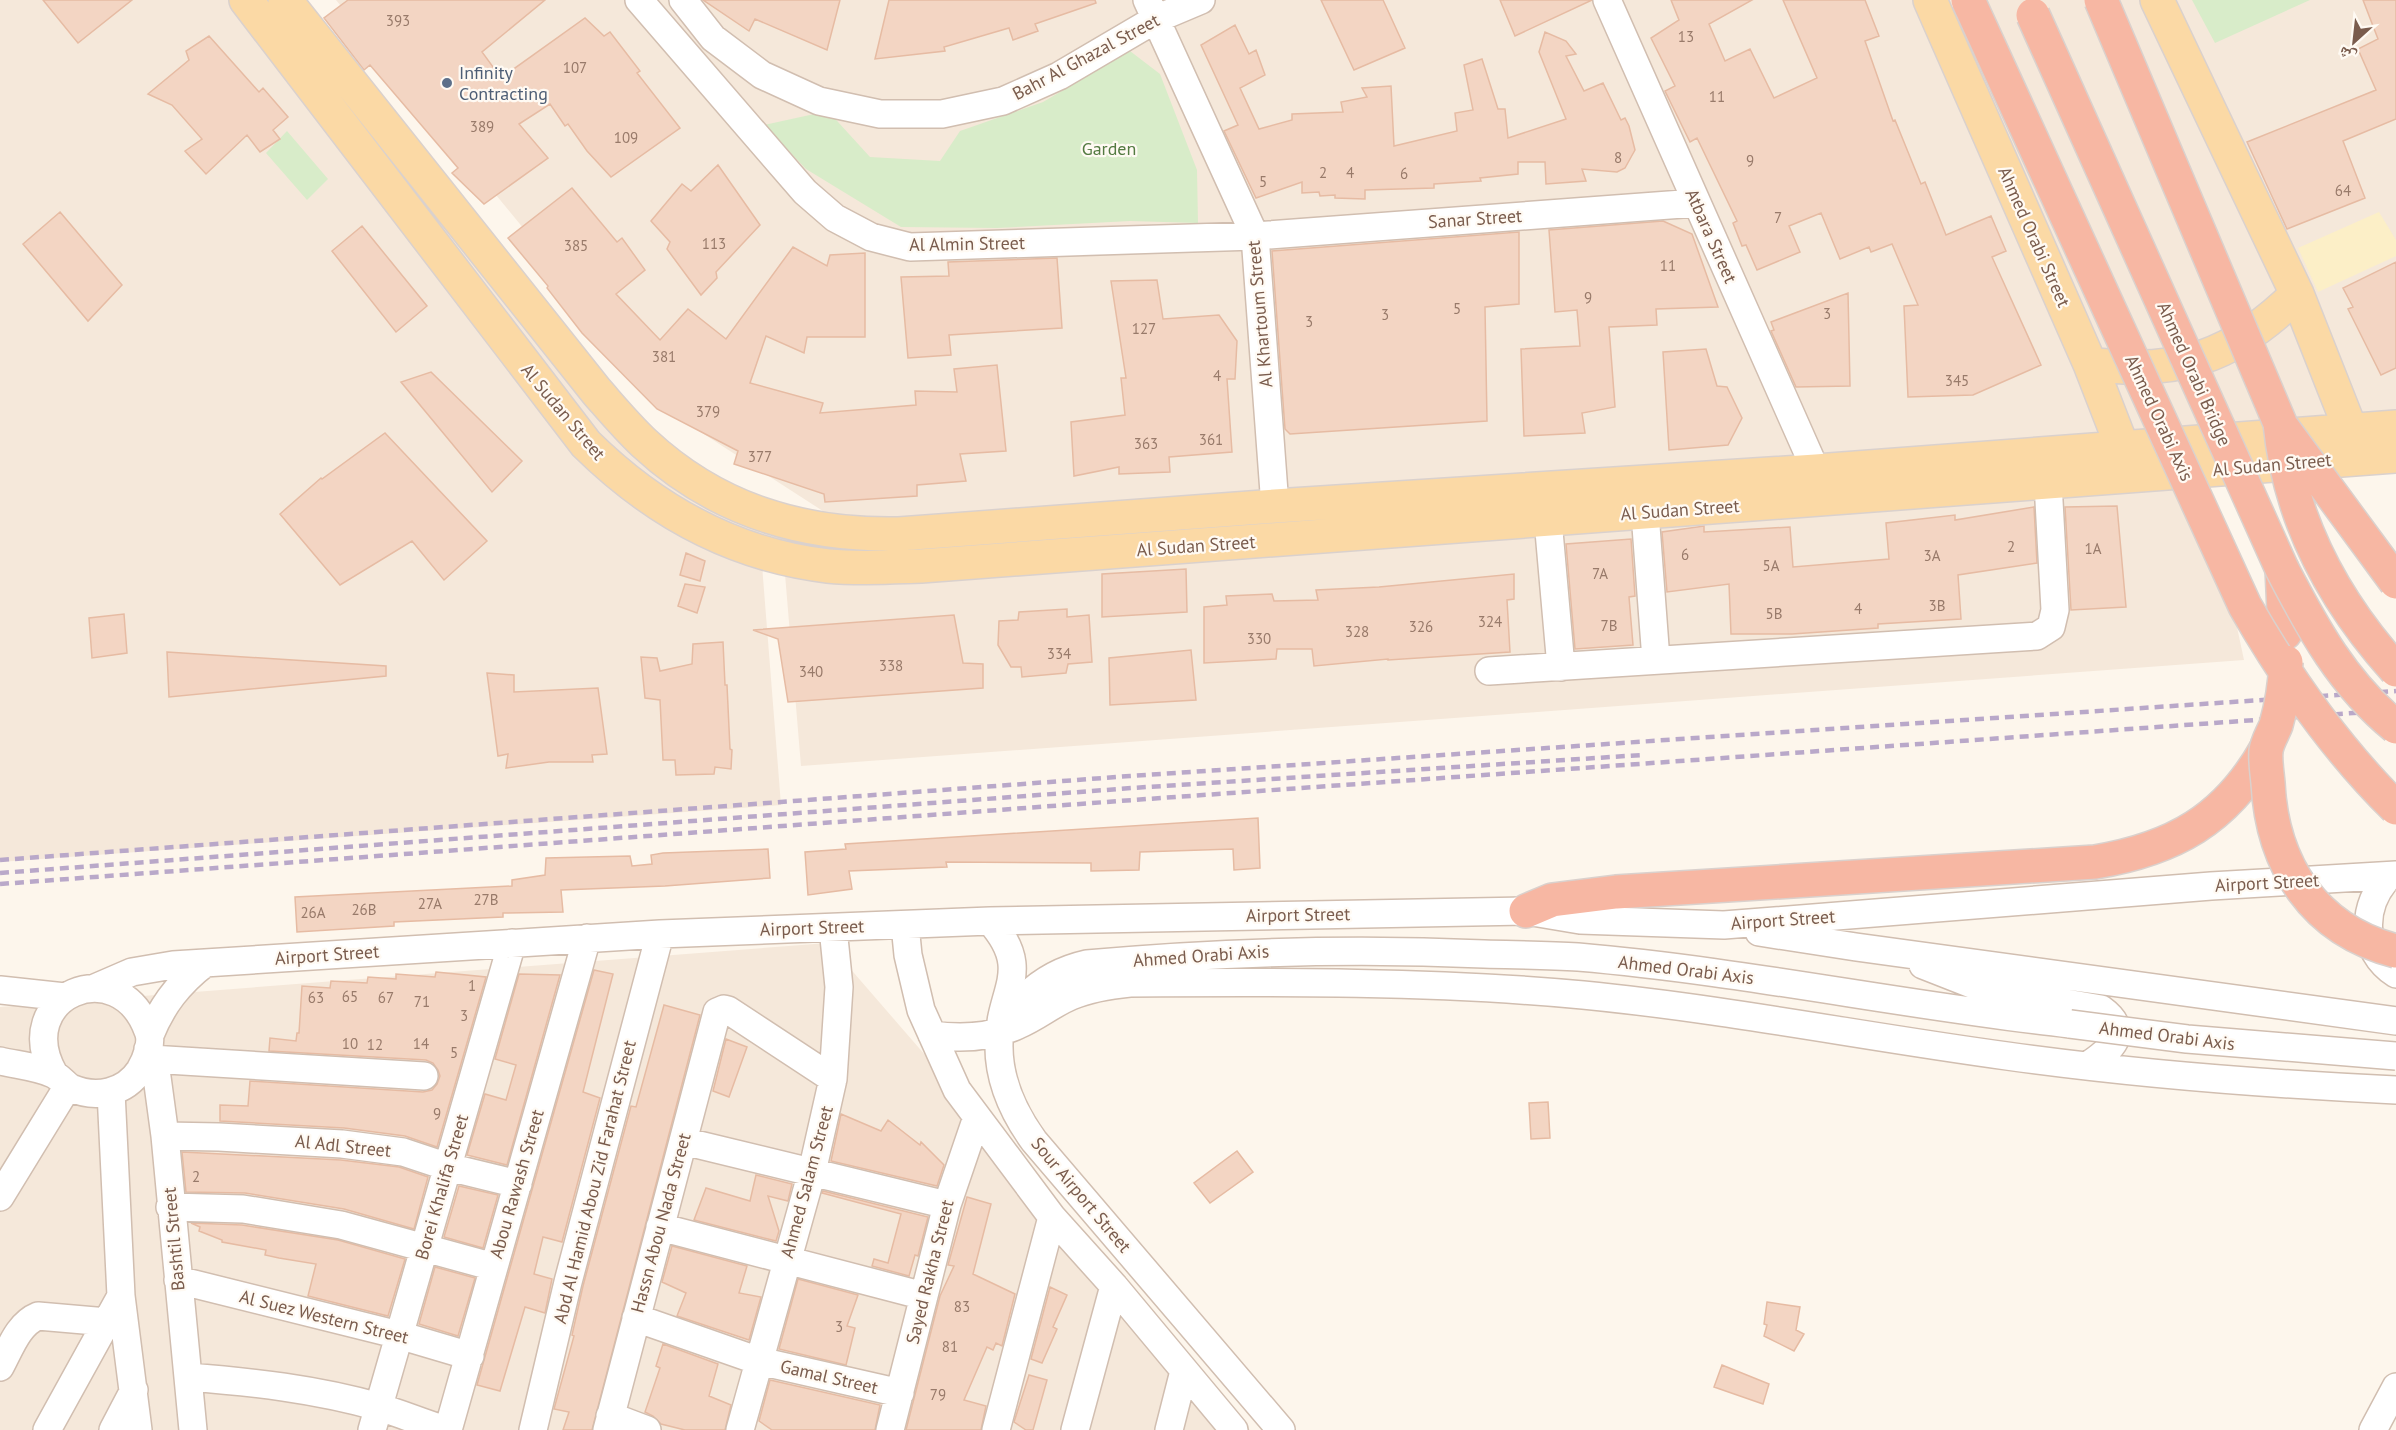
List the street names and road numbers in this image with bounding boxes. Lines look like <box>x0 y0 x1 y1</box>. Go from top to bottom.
street label: Bahr Al Ghazal Street <box>1008 8 1163 105</box>
street label: Ahmed Orabi Street <box>1993 163 2076 311</box>
street label: Atbara Street <box>1680 185 1742 287</box>
street label: Sanar Street <box>1427 204 1523 233</box>
street label: Al Almin Street <box>909 231 1025 256</box>
street label: Al Khartoum Street <box>1242 239 1277 389</box>
street label: Ahmed Orabi Bridge <box>2152 298 2237 449</box>
street label: Ahmed Orabi Axis <box>2120 351 2199 484</box>
street label: Al Sudan Street <box>516 359 610 465</box>
street label: Al Sudan Street <box>2212 448 2332 481</box>
street label: Al Sudan Street <box>1620 494 1740 525</box>
street label: Al Sudan Street <box>1136 530 1256 561</box>
street label: Airport Street <box>2214 868 2320 897</box>
street label: Airport Street <box>1246 902 1350 927</box>
street label: Airport Street <box>1730 904 1836 935</box>
street label: Airport Street <box>759 914 865 941</box>
street label: Airport Street <box>274 939 380 970</box>
street label: Ahmed Orabi Axis <box>1132 939 1270 972</box>
street label: Ahmed Orabi Axis <box>1617 950 1755 989</box>
street label: Ahmed Orabi Axis <box>2098 1016 2236 1055</box>
street label: Abd Al Hamid Abou Zid Farahat Street <box>548 1038 641 1326</box>
street label: Ahmed Salam Street <box>775 1103 838 1261</box>
street label: Abou Rawash Street <box>484 1107 549 1261</box>
street label: Borei Khalifa Street <box>410 1111 473 1262</box>
street label: Al Adl Street <box>294 1129 392 1162</box>
street label: Hassn Abou Nada Street <box>625 1131 696 1315</box>
street label: Sour Airport Street <box>1026 1132 1136 1257</box>
street label: Bashtil Street <box>158 1186 189 1292</box>
street label: Sayed Rakha Street <box>900 1197 959 1346</box>
street label: Al Suez Western Street <box>237 1284 411 1349</box>
street label: Gamal Street <box>778 1354 880 1399</box>

